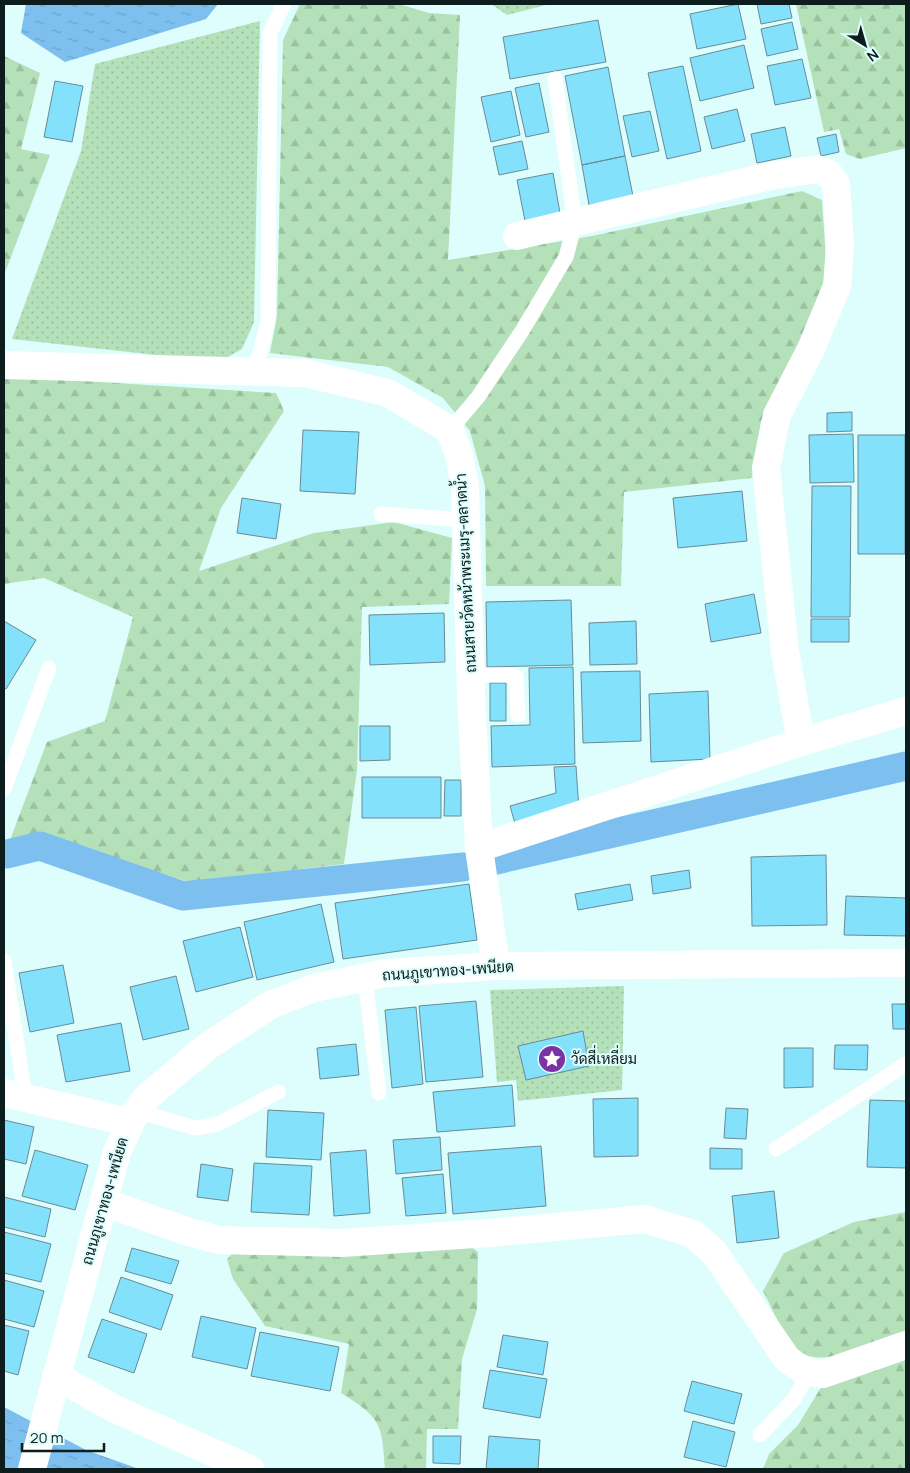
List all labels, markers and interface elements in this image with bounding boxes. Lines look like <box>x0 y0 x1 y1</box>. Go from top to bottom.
north arrow <box>840 20 890 70</box>
text: N <box>863 45 883 66</box>
street label: ถนนสายวัดหน้าพระเมรุ-ตลาดน้ำ <box>448 473 482 673</box>
street label: ถนนภูเขาทอง-เพนียด <box>381 955 515 986</box>
place icon: วัดสี่เหลี่ยม <box>537 1044 567 1074</box>
place label: วัดสี่เหลี่ยม <box>571 1044 637 1069</box>
street label: ถนนภูเขาทอง-เพนียด <box>76 1134 133 1267</box>
scale bar <box>22 1420 105 1452</box>
text: 20 m <box>30 1427 63 1448</box>

